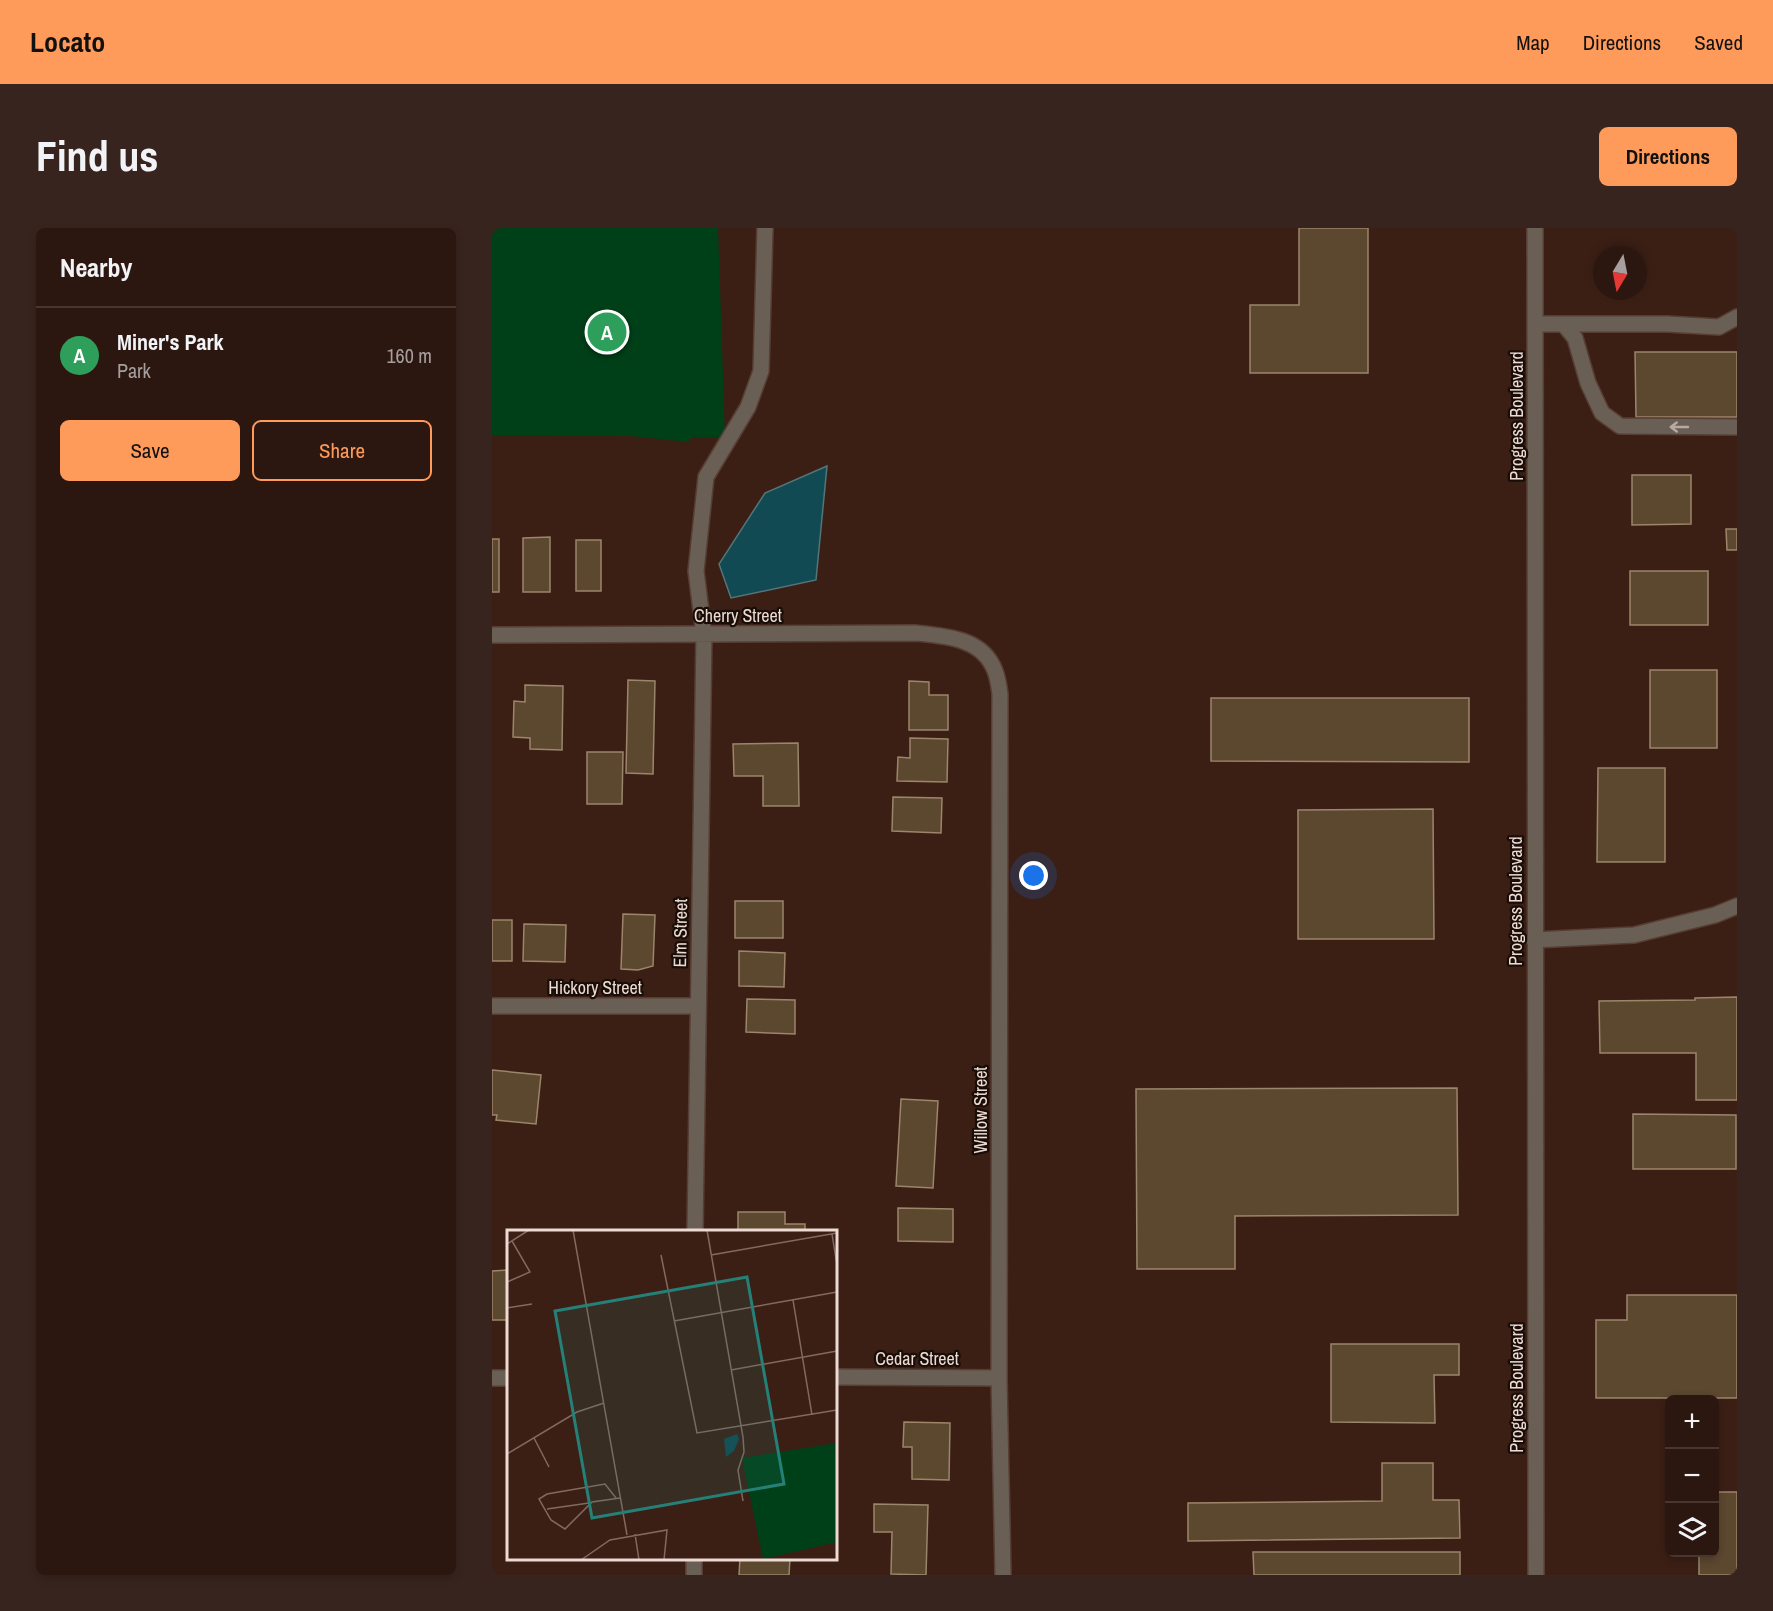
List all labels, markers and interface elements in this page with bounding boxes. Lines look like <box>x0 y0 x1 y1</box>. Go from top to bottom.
text: Locato <box>30 23 105 61</box>
text: Map <box>1516 28 1550 57</box>
text: Directions <box>1583 28 1661 57</box>
text: Saved <box>1694 28 1743 57</box>
button: Directions <box>1599 127 1737 186</box>
text: Find us <box>36 128 158 184</box>
north arrow <box>1593 246 1647 300</box>
text: Nearby <box>60 250 132 285</box>
pin: A <box>588 310 626 354</box>
text: Miner's Park <box>117 327 224 357</box>
text: A <box>74 342 85 369</box>
text: 160 m <box>386 342 432 369</box>
street label: Progress Boulevard <box>1504 351 1529 481</box>
text: Park <box>117 357 151 384</box>
button: Save <box>60 420 240 481</box>
button: Share <box>252 420 432 481</box>
one-way arrow <box>1669 421 1689 433</box>
street label: Cherry Street <box>694 603 782 628</box>
street label: Progress Boulevard <box>1503 836 1528 966</box>
your location <box>1019 861 1048 890</box>
street label: Elm Street <box>667 898 693 968</box>
street label: Hickory Street <box>548 975 642 1000</box>
street label: Willow Street <box>968 1067 993 1153</box>
inset map <box>507 1230 837 1560</box>
street label: Progress Boulevard <box>1504 1323 1529 1453</box>
street label: Cedar Street <box>875 1346 959 1371</box>
map controls <box>1665 1395 1719 1557</box>
button: + <box>1665 1395 1719 1449</box>
button: − <box>1665 1449 1719 1503</box>
button: layers <box>1665 1503 1719 1557</box>

